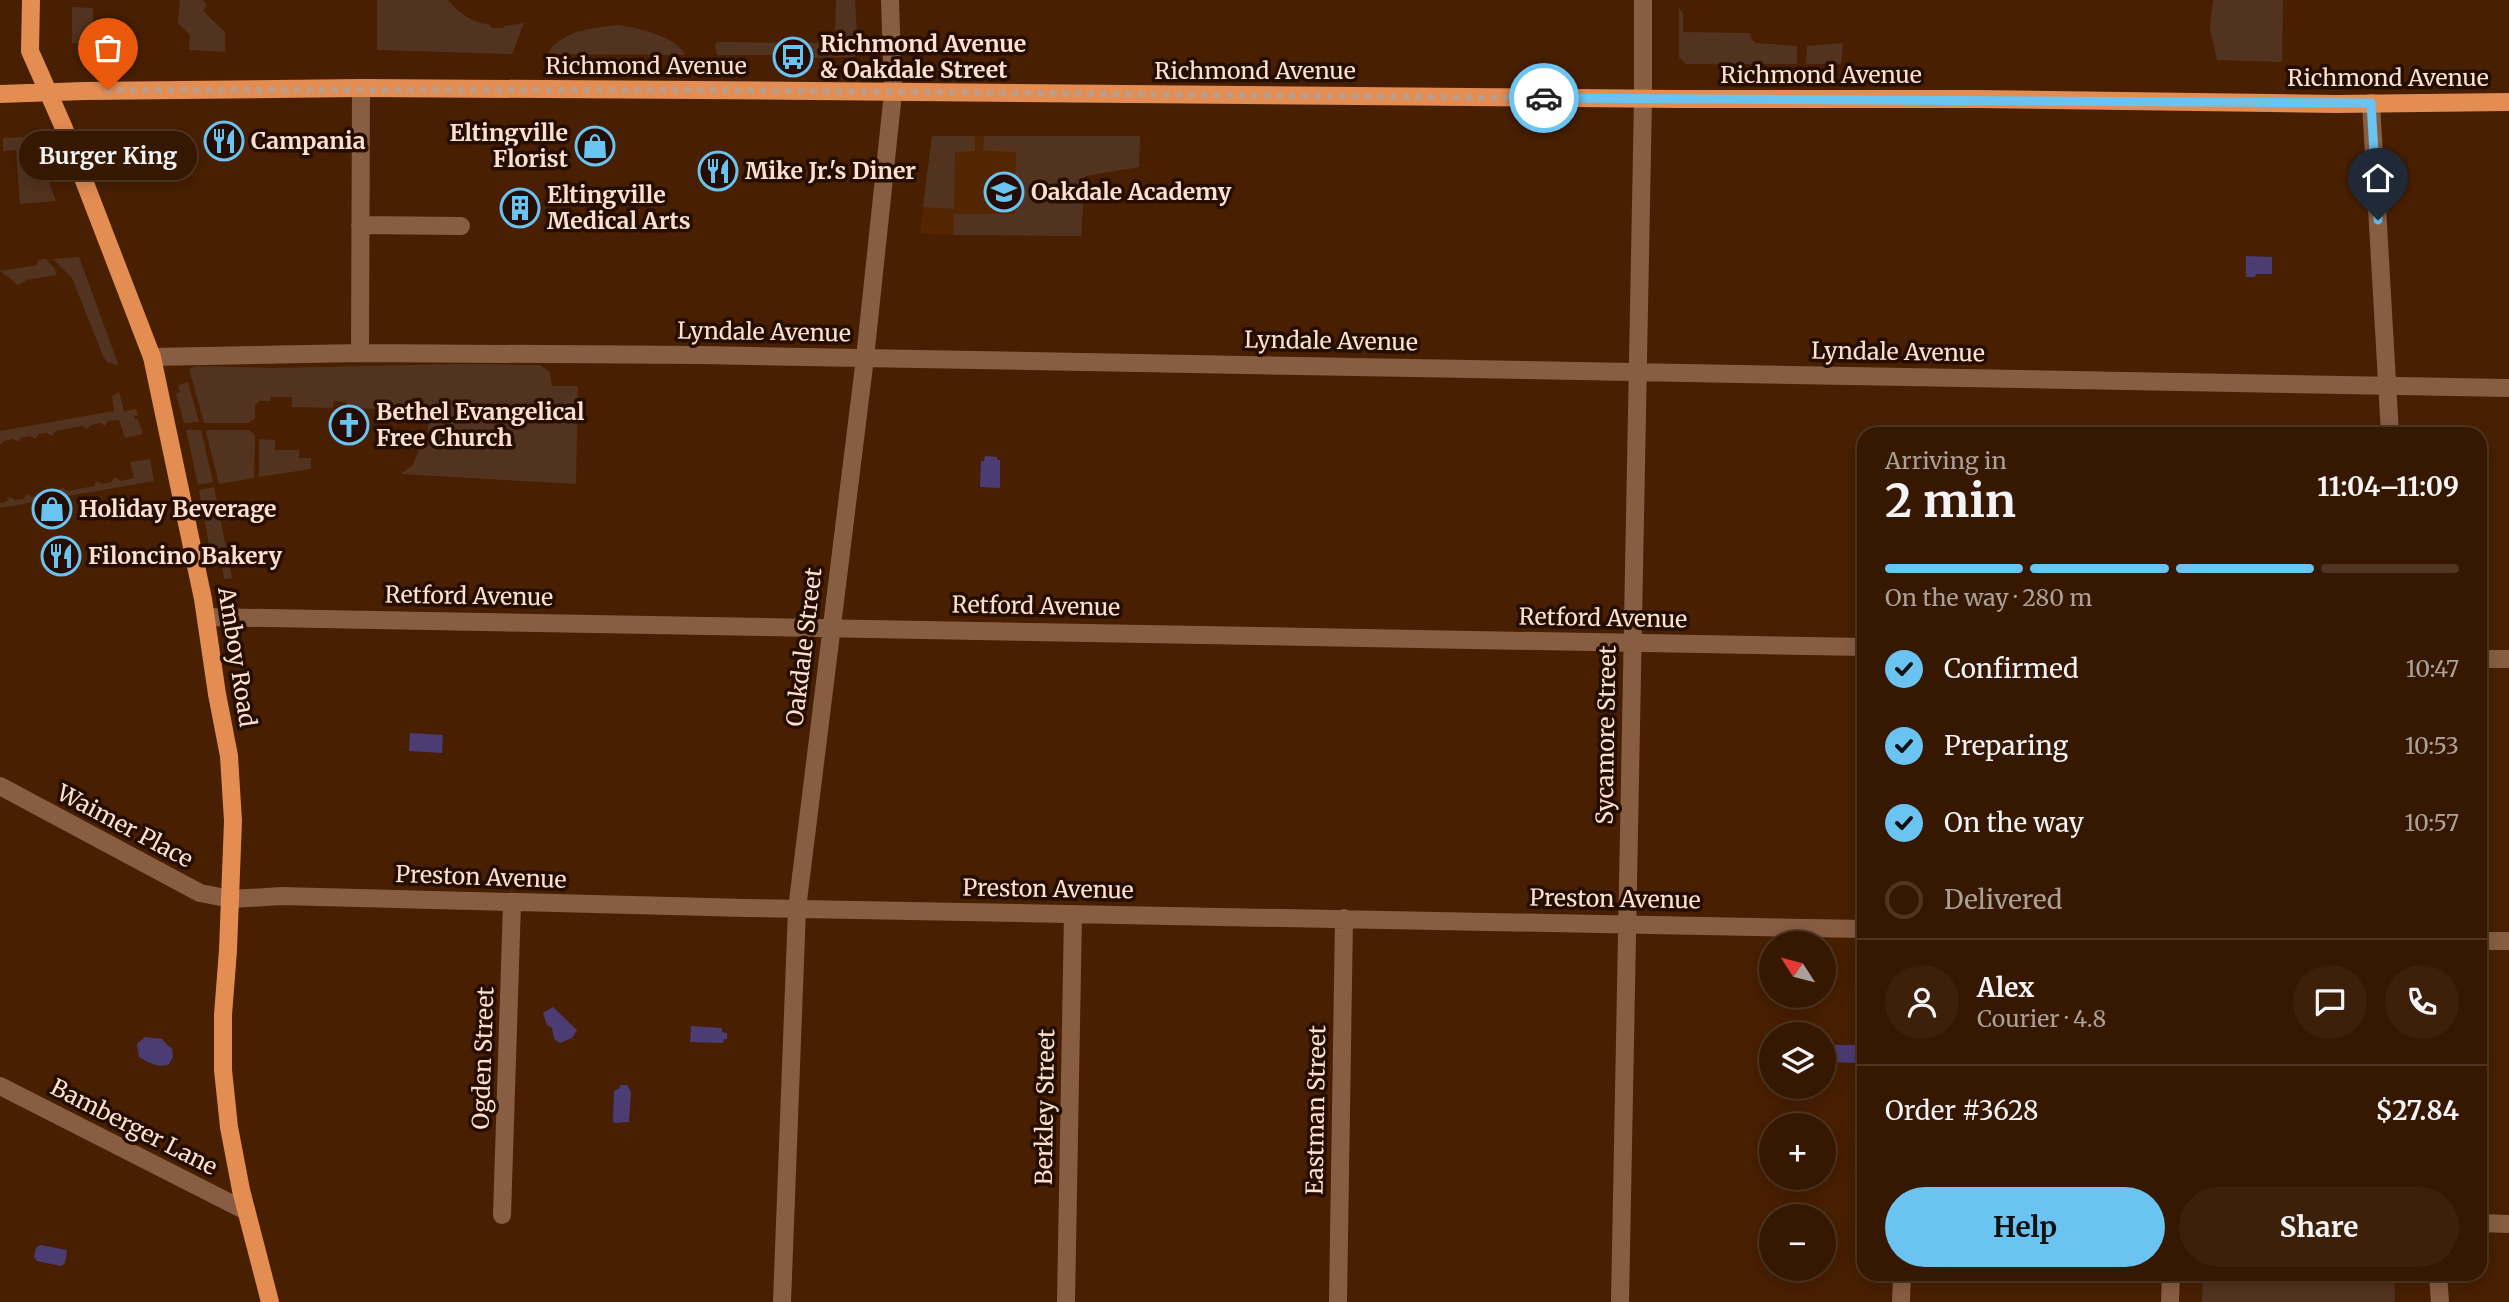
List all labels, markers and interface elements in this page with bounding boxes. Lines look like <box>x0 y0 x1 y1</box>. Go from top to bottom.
pin <box>78 18 138 90</box>
icon: bag <box>89 29 127 67</box>
place label: Richmond Avenue & Oakdale Street <box>820 29 1026 84</box>
bus stop icon: Richmond Avenue & Oakdale Street <box>772 36 814 78</box>
street label: Richmond Avenue <box>545 51 747 80</box>
street label: Richmond Avenue <box>1154 56 1356 85</box>
street label: Richmond Avenue <box>1720 60 1922 89</box>
courier <box>1509 63 1579 133</box>
street label: Richmond Avenue <box>2287 63 2489 92</box>
icon: car <box>1525 79 1563 117</box>
place label: Eltingville Florist <box>449 118 568 173</box>
restaurant icon: Campania <box>203 120 245 162</box>
shop icon: Eltingville Florist <box>574 125 616 167</box>
place label: Campania <box>251 126 366 155</box>
callout: Burger King <box>19 132 197 181</box>
text: Burger King <box>39 141 177 170</box>
pin <box>2348 148 2408 220</box>
restaurant icon: Mike Jr.'s Diner <box>697 150 739 192</box>
place label: Mike Jr.'s Diner <box>745 156 916 185</box>
icon: home <box>2359 159 2397 197</box>
school or university icon: Oakdale Academy <box>983 171 1025 213</box>
place label: Oakdale Academy <box>1031 177 1232 206</box>
place label: Eltingville Medical Arts <box>547 180 691 235</box>
building icon: Eltingville Medical Arts <box>499 187 541 229</box>
street label: Lyndale Avenue <box>677 315 851 348</box>
street label: Lyndale Avenue <box>1244 324 1418 357</box>
street label: Lyndale Avenue <box>1811 335 1985 368</box>
place label: Bethel Evangelical Free Church <box>376 397 585 452</box>
church icon: Bethel Evangelical Free Church <box>328 404 370 446</box>
text: Arriving in <box>1885 446 2007 475</box>
text: 11:04–11:09 <box>2317 470 2459 503</box>
text: 2 min <box>1885 472 2016 530</box>
shop icon: Holiday Beverage <box>31 488 73 530</box>
place label: Holiday Beverage <box>79 494 277 523</box>
restaurant icon: Filoncino Bakery <box>40 535 82 577</box>
place label: Filoncino Bakery <box>88 541 282 570</box>
street label: Oakdale Street <box>779 566 828 728</box>
street label: Retford Avenue <box>385 580 554 611</box>
text: On the way · 280 m <box>1885 583 2092 612</box>
street label: Amboy Road <box>212 584 263 729</box>
street label: Retford Avenue <box>952 590 1121 621</box>
street label: Retford Avenue <box>1519 602 1688 633</box>
street label: Sycamore Street <box>1589 645 1622 825</box>
icon: check <box>1885 650 1923 688</box>
text: Confirmed <box>1944 652 2079 685</box>
text: 10:47 <box>2406 654 2459 683</box>
icon: check <box>1885 727 1923 765</box>
text: Preparing <box>1944 729 2068 762</box>
text: 10:53 <box>2405 731 2459 760</box>
street label: Waimer Place <box>51 777 198 874</box>
icon: check <box>1885 804 1923 842</box>
text: On the way <box>1944 806 2084 839</box>
text: 10:57 <box>2405 808 2459 837</box>
street label: Preston Avenue <box>395 859 567 894</box>
street label: Preston Avenue <box>962 873 1134 904</box>
street label: Preston Avenue <box>1529 883 1701 914</box>
text: Delivered <box>1944 883 2063 916</box>
north arrow <box>1759 931 1836 1008</box>
map controls <box>1759 931 1836 1281</box>
button: person <box>1885 965 1959 1039</box>
button: chat <box>2293 965 2367 1039</box>
button: phone <box>2385 965 2459 1039</box>
text: Alex <box>1977 971 2034 1004</box>
street label: Ogden Street <box>466 986 499 1130</box>
text: Courier · 4.8 <box>1977 1004 2106 1033</box>
button: layers <box>1759 1022 1836 1099</box>
street label: Eastman Street <box>1300 1025 1331 1195</box>
street label: Berkley Street <box>1029 1029 1060 1185</box>
street label: Bamberger Lane <box>46 1072 222 1181</box>
text: Order #3628 <box>1885 1094 2039 1127</box>
text: $27.84 <box>2376 1094 2459 1127</box>
button: + <box>1759 1113 1836 1190</box>
button: Help <box>1885 1187 2165 1267</box>
button: Share <box>2179 1187 2459 1267</box>
button: − <box>1759 1204 1836 1281</box>

